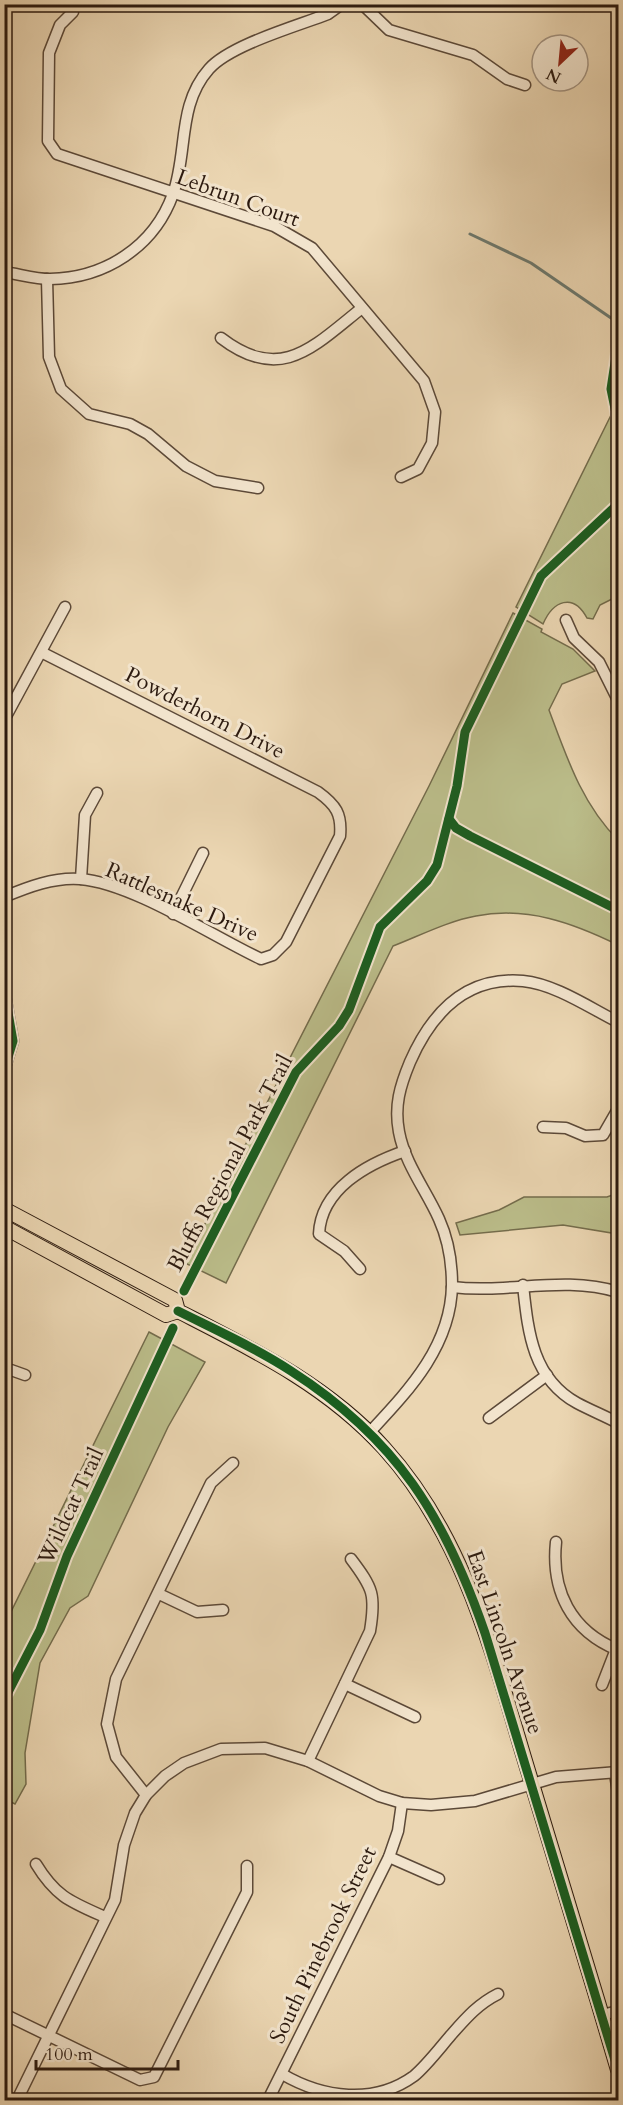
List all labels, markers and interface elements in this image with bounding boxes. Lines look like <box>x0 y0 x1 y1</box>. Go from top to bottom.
north arrow <box>530 33 590 93</box>
text: N <box>543 63 565 89</box>
street label: Lebrun Court <box>172 162 304 234</box>
street label: Powderhorn Drive <box>120 660 290 766</box>
street label: Rattlesnake Drive <box>101 855 263 949</box>
street label: Bluffs Regional Park Trail <box>160 1049 300 1277</box>
street label: Wildcat Trail <box>30 1442 111 1570</box>
street label: East Lincoln Avenue <box>459 1546 551 1738</box>
street label: South Pinebrook Street <box>262 1841 384 2049</box>
scale bar <box>36 2033 178 2071</box>
text: 100 m <box>45 2042 93 2067</box>

